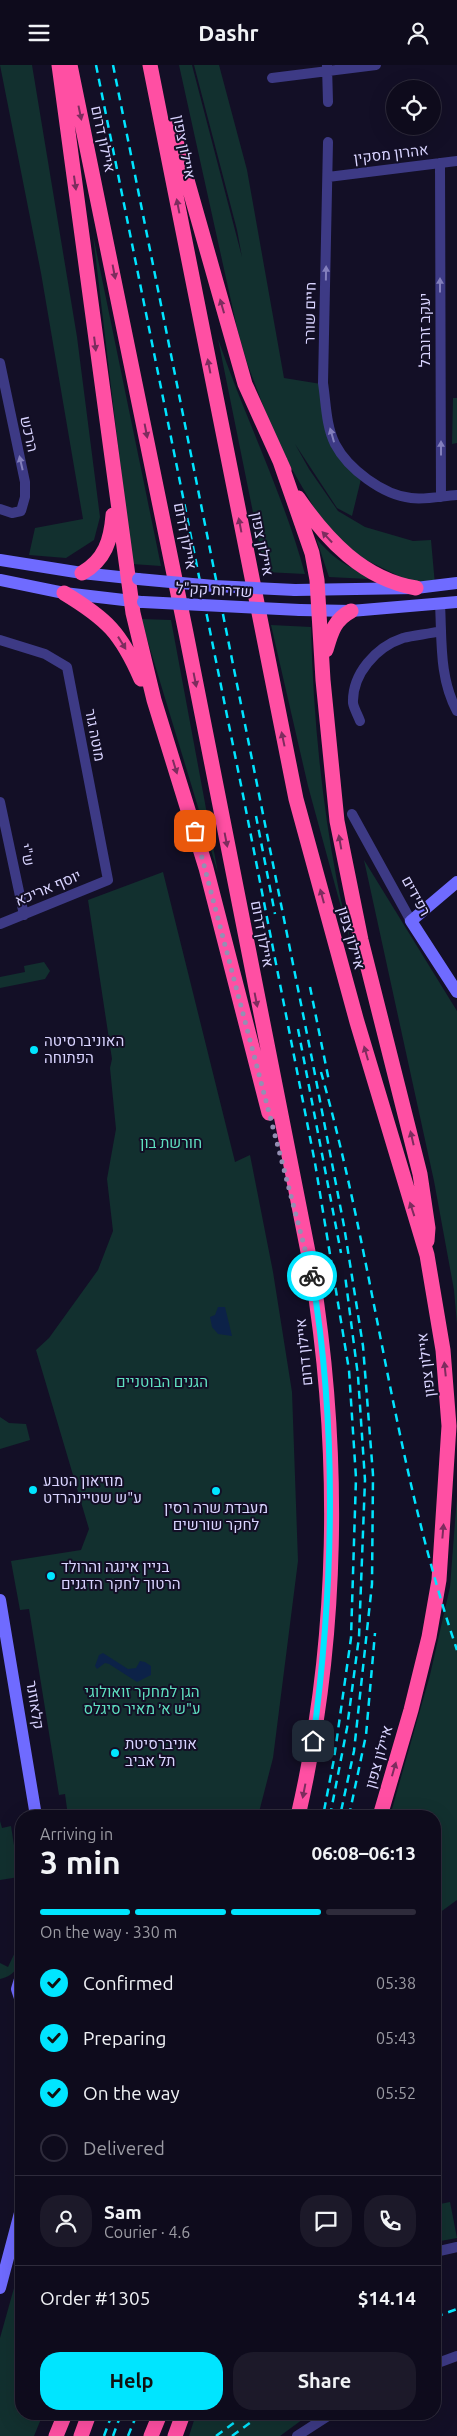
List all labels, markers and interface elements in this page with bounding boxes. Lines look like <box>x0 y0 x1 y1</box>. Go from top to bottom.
icon: menu <box>25 19 53 47</box>
icon: person <box>404 19 432 47</box>
text: Dashr <box>198 20 259 45</box>
map controls <box>386 80 441 135</box>
button: locate <box>386 80 441 135</box>
street label: איילון דרום <box>88 104 119 174</box>
one-way arrow <box>76 105 84 120</box>
street label: איילון צפון <box>170 113 199 180</box>
street label: אהרון מסקין <box>353 140 429 167</box>
one-way arrow <box>71 175 79 191</box>
one-way arrow <box>174 198 182 214</box>
one-way arrow <box>110 264 118 280</box>
one-way arrow <box>322 265 330 281</box>
one-way arrow <box>436 277 444 293</box>
street label: חיים שורר <box>300 282 319 344</box>
street label: יעקב זרובבל <box>416 293 433 367</box>
one-way arrow <box>218 298 226 314</box>
one-way arrow <box>91 336 99 352</box>
one-way arrow <box>205 357 213 373</box>
street label: הרכש <box>17 414 42 453</box>
one-way arrow <box>142 423 150 439</box>
one-way arrow <box>328 427 336 442</box>
one-way arrow <box>437 440 445 456</box>
one-way arrow <box>17 455 25 470</box>
street label: איילון דרום <box>171 501 200 571</box>
street label: איילון צפון <box>248 510 277 577</box>
one-way arrow <box>236 517 244 533</box>
one-way arrow <box>321 531 333 543</box>
street label: שדרות קק"ל <box>175 579 253 600</box>
one-way arrow <box>118 636 127 649</box>
one-way arrow <box>192 673 200 689</box>
street label: מוטה גור <box>82 707 109 763</box>
one-way arrow <box>279 731 287 746</box>
one-way arrow <box>171 760 179 775</box>
pin <box>174 810 216 852</box>
icon: bag <box>181 817 209 845</box>
one-way arrow <box>222 832 230 848</box>
one-way arrow <box>336 833 344 849</box>
street label: ש"י <box>17 842 38 868</box>
street label: יוסף אריכא <box>12 866 83 909</box>
street label: רפידים <box>399 873 434 919</box>
one-way arrow <box>317 889 325 904</box>
street label: איילון דרום <box>248 899 277 969</box>
street label: איילון צפון <box>334 904 369 971</box>
one-way arrow <box>253 992 261 1008</box>
place label: האוניברסיטה הפתוחה <box>44 1032 124 1066</box>
marker: האוניברסיטה הפתוחה <box>28 1044 40 1056</box>
one-way arrow <box>361 1045 369 1060</box>
one-way arrow <box>408 1130 416 1145</box>
park label: חורשת בון <box>140 1134 202 1151</box>
one-way arrow <box>407 1201 415 1216</box>
courier <box>287 1251 337 1301</box>
icon: bike <box>298 1262 326 1290</box>
street label: איילון דרום <box>292 1318 315 1387</box>
street label: איילון צפון <box>413 1332 438 1398</box>
one-way arrow <box>441 1361 449 1377</box>
park label: הגנים הבוטניים <box>116 1373 208 1390</box>
place label: מוזיאון הטבע ע"ש שטיינהרדט <box>43 1472 142 1506</box>
marker: מוזיאון הטבע ע"ש שטיינהרדט <box>27 1484 39 1496</box>
marker: מעבדת שרה רסין לחקר שורשים <box>210 1485 222 1497</box>
place label: מעבדת שרה רסין לחקר שורשים <box>164 1499 268 1533</box>
one-way arrow <box>439 1523 447 1539</box>
place label: בניין אינגה והרולד הרטוך לחקר הדגנים <box>61 1558 181 1592</box>
marker: בניין אינגה והרולד הרטוך לחקר הדגנים <box>45 1570 57 1582</box>
street label: קלאוזנר <box>23 1679 48 1731</box>
park label: הגן למחקר זואולוגי ע"ש א׳ מאיר סיגלס <box>83 1683 201 1717</box>
pin <box>292 1720 334 1762</box>
street label: איילון צפון <box>361 1723 396 1790</box>
icon: home <box>299 1727 327 1755</box>
place label: אוניברסיטת תל אביב <box>125 1735 197 1769</box>
marker: אוניברסיטת תל אביב <box>109 1747 121 1759</box>
one-way arrow <box>390 1762 398 1777</box>
one-way arrow <box>299 1783 307 1799</box>
text: Arriving in <box>40 1825 113 1843</box>
text: 06:08–06:13 <box>311 1842 416 1864</box>
text: 3 min <box>40 1844 121 1880</box>
text: On the way · 330 m <box>40 1923 177 1941</box>
icon: check <box>40 1969 68 1997</box>
text: Confirmed <box>83 1972 174 1994</box>
text: 05:38 <box>376 1974 416 1992</box>
icon: check <box>40 2024 68 2052</box>
text: Preparing <box>83 2027 167 2049</box>
text: 05:43 <box>376 2029 416 2047</box>
icon: check <box>40 2079 68 2107</box>
text: On the way <box>83 2082 180 2104</box>
text: 05:52 <box>376 2084 416 2102</box>
text: Delivered <box>83 2137 165 2159</box>
button: person <box>40 2195 92 2247</box>
button: chat <box>300 2195 352 2247</box>
button: phone <box>364 2195 416 2247</box>
text: Sam <box>104 2201 142 2223</box>
text: Courier · 4.6 <box>104 2223 190 2241</box>
text: Order #1305 <box>40 2287 150 2309</box>
text: $14.14 <box>358 2287 416 2309</box>
button: Help <box>40 2352 223 2410</box>
button: Share <box>233 2352 416 2410</box>

